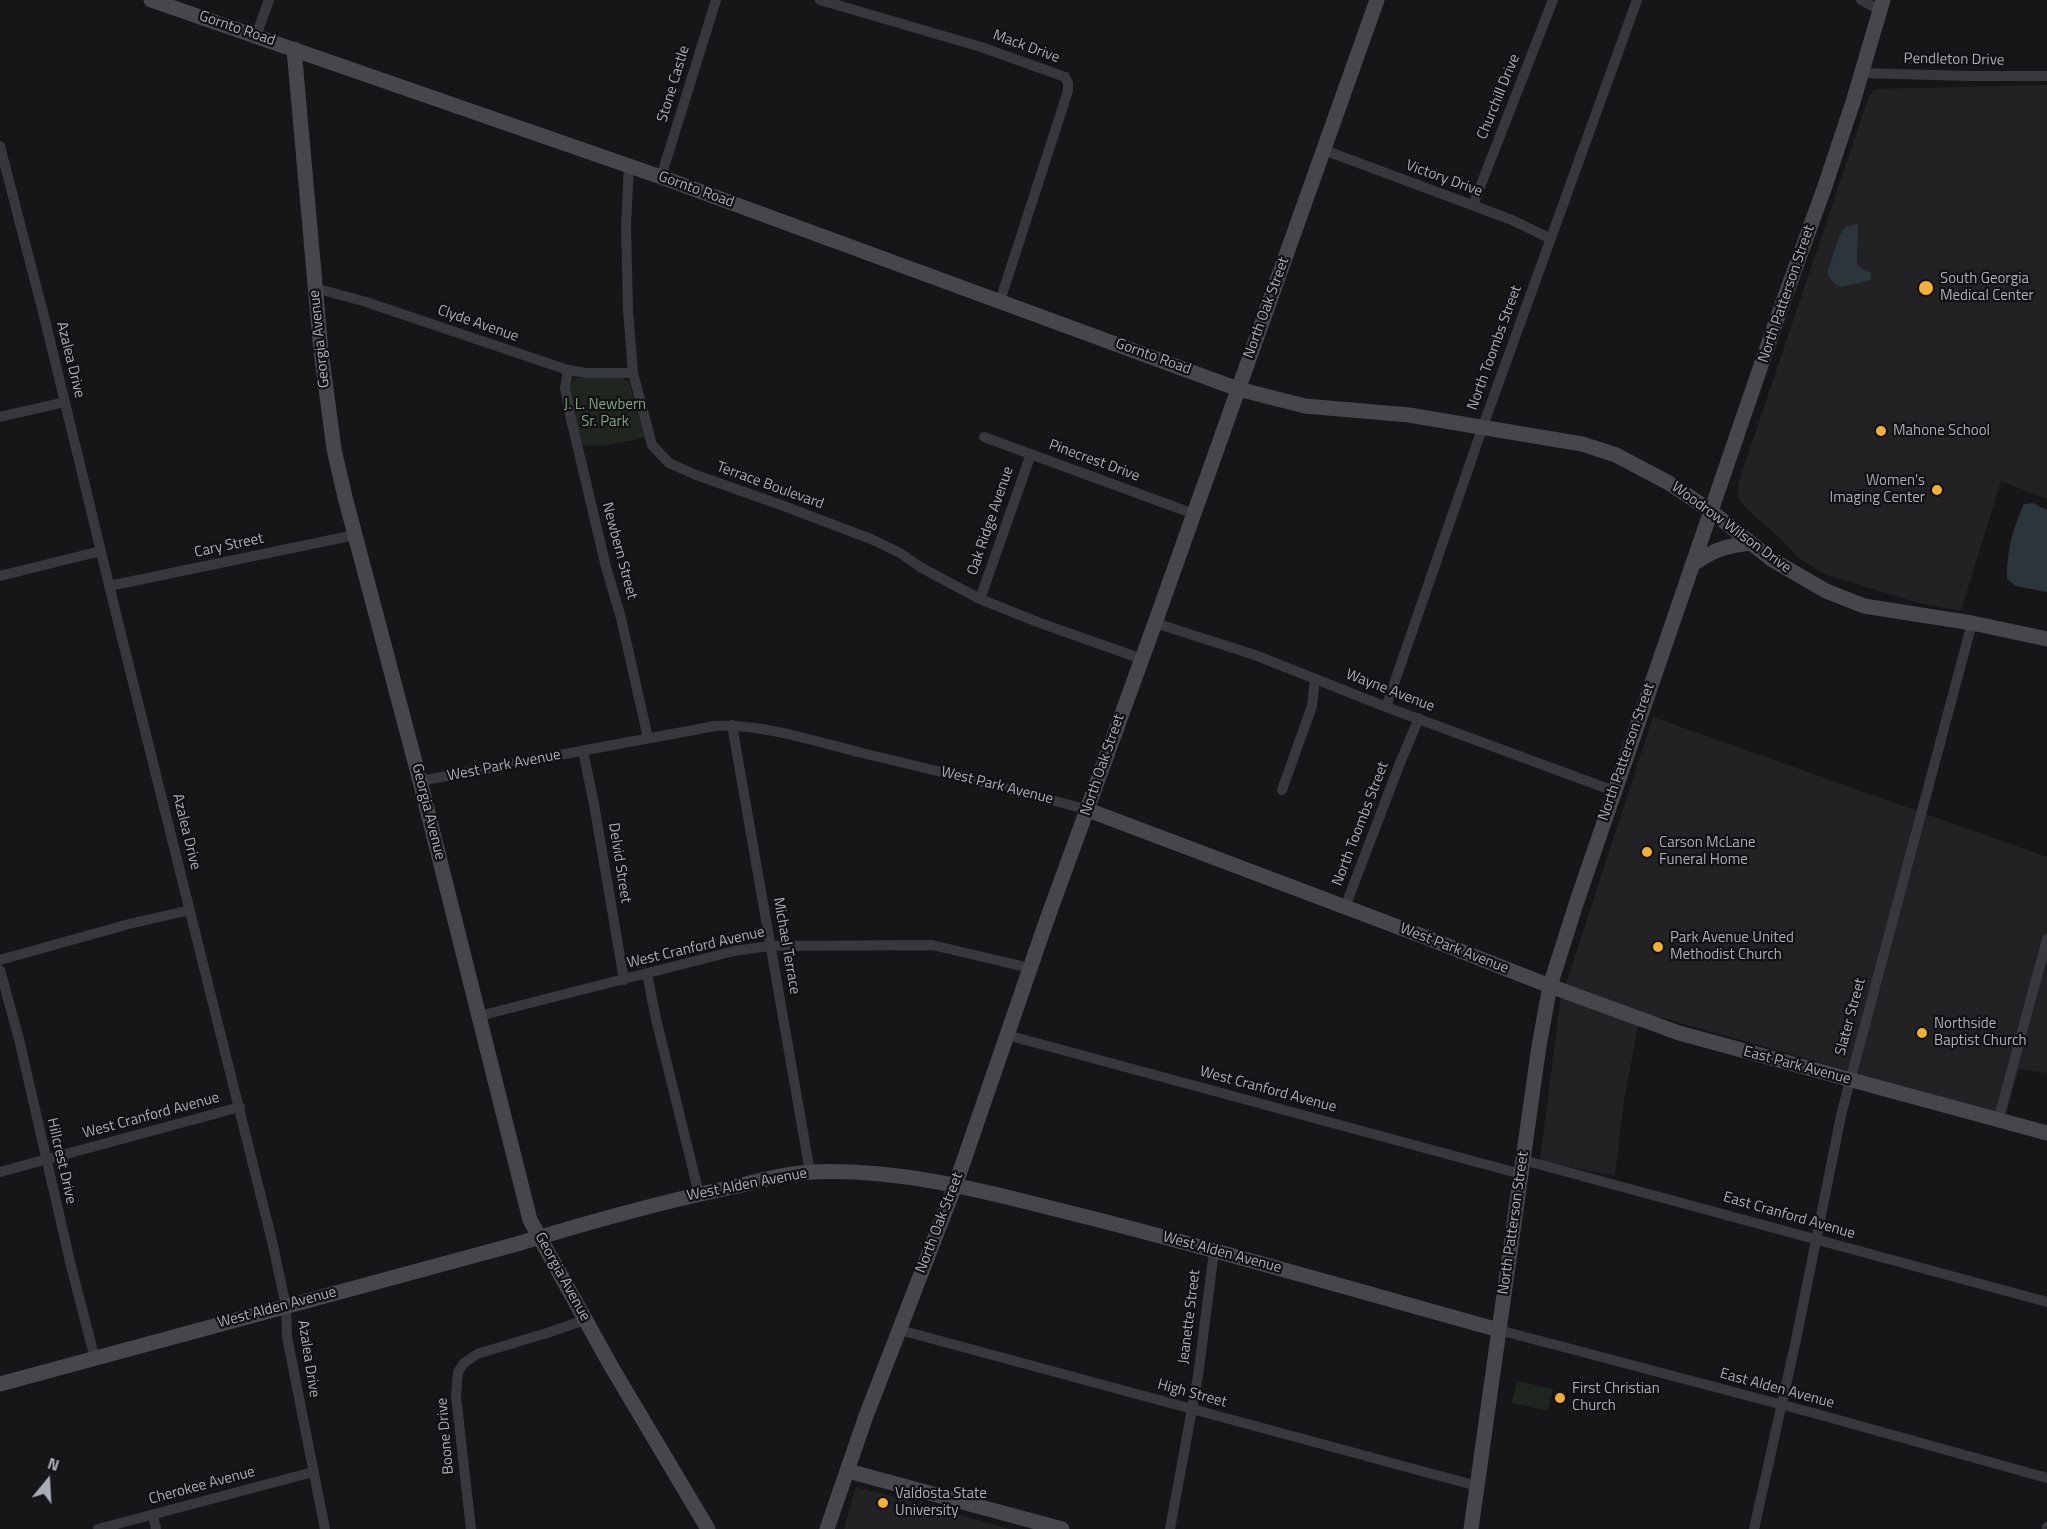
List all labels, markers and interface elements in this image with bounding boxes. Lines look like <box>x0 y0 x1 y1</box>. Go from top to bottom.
street label: Gornto Road <box>197 8 277 50</box>
street label: Mack Drive <box>990 27 1062 67</box>
street label: Stone Castle <box>654 44 694 124</box>
street label: Pendleton Drive <box>1903 50 2005 70</box>
street label: Churchill Drive <box>1474 52 1524 142</box>
street label: Victory Drive <box>1403 157 1485 201</box>
street label: Gornto Road <box>656 168 736 212</box>
street label: North Patterson Street <box>1755 223 1819 365</box>
street label: North Oak Street <box>1240 255 1294 361</box>
place label: South Georgia Medical Center <box>1940 270 2034 305</box>
marker: South Georgia Medical Center <box>1917 279 1935 297</box>
street label: North Toombs Street <box>1464 283 1526 413</box>
street label: Georgia Avenue <box>306 289 334 389</box>
street label: Clyde Avenue <box>435 302 521 346</box>
street label: Azalea Drive <box>52 320 88 400</box>
street label: Gornto Road <box>1113 335 1193 379</box>
park label: J. L. Newbern Sr. Park <box>564 396 646 431</box>
place label: Mahone School <box>1893 422 1990 440</box>
marker: Mahone School <box>1874 424 1888 438</box>
street label: Pinecrest Drive <box>1046 436 1142 486</box>
street label: Terrace Boulevard <box>714 458 826 514</box>
street label: Oak Ridge Avenue <box>964 464 1018 578</box>
place label: Women's Imaging Center <box>1830 472 1925 507</box>
street label: Woodrow Wilson Drive <box>1668 479 1794 577</box>
marker: Women's Imaging Center <box>1930 483 1944 497</box>
street label: Newbern Street <box>597 501 641 601</box>
street label: Cary Street <box>193 530 265 562</box>
street label: Wayne Avenue <box>1343 666 1437 716</box>
street label: North Patterson Street <box>1595 681 1659 823</box>
street label: North Oak Street <box>1077 712 1129 818</box>
street label: West Park Avenue <box>446 746 562 786</box>
street label: North Toombs Street <box>1329 759 1393 889</box>
street label: Georgia Avenue <box>407 762 449 862</box>
street label: West Park Avenue <box>939 763 1055 809</box>
street label: Azalea Drive <box>168 792 204 872</box>
street label: Delvid Street <box>604 822 634 904</box>
place label: Carson McLane Funeral Home <box>1659 834 1756 869</box>
marker: Carson McLane Funeral Home <box>1640 845 1654 859</box>
street label: Michael Terrace <box>769 896 803 996</box>
street label: West Park Avenue <box>1397 920 1511 978</box>
street label: West Cranford Avenue <box>625 923 767 973</box>
place label: Park Avenue United Methodist Church <box>1670 929 1794 964</box>
marker: Park Avenue United Methodist Church <box>1651 940 1665 954</box>
street label: Slater Street <box>1832 976 1870 1058</box>
place label: Northside Baptist Church <box>1934 1015 2027 1050</box>
marker: Northside Baptist Church <box>1915 1026 1929 1040</box>
street label: East Park Avenue <box>1741 1043 1853 1089</box>
street label: West Cranford Avenue <box>1198 1063 1338 1117</box>
street label: West Cranford Avenue <box>81 1089 221 1143</box>
street label: Hillcrest Drive <box>42 1116 80 1206</box>
street label: North Patterson Street <box>1495 1150 1533 1296</box>
street label: West Alden Avenue <box>685 1164 809 1206</box>
street label: North Oak Street <box>913 1170 967 1276</box>
street label: East Cranford Avenue <box>1721 1189 1857 1243</box>
street label: West Alden Avenue <box>1161 1228 1283 1278</box>
street label: Georgia Avenue <box>530 1230 594 1324</box>
street label: Jeanette Street <box>1175 1269 1205 1365</box>
street label: West Alden Avenue <box>216 1283 338 1333</box>
street label: Azalea Drive <box>293 1319 323 1399</box>
street label: East Alden Avenue <box>1718 1365 1836 1413</box>
street label: High Street <box>1155 1376 1229 1412</box>
place label: First Christian Church <box>1572 1380 1660 1415</box>
marker: First Christian Church <box>1553 1391 1567 1405</box>
street label: Boone Drive <box>434 1397 458 1475</box>
north arrow <box>18 1451 78 1511</box>
text: N <box>45 1451 63 1477</box>
street label: Cherokee Avenue <box>147 1463 257 1509</box>
place label: Valdosta State University <box>895 1485 987 1520</box>
marker: Valdosta State University <box>876 1496 890 1510</box>

